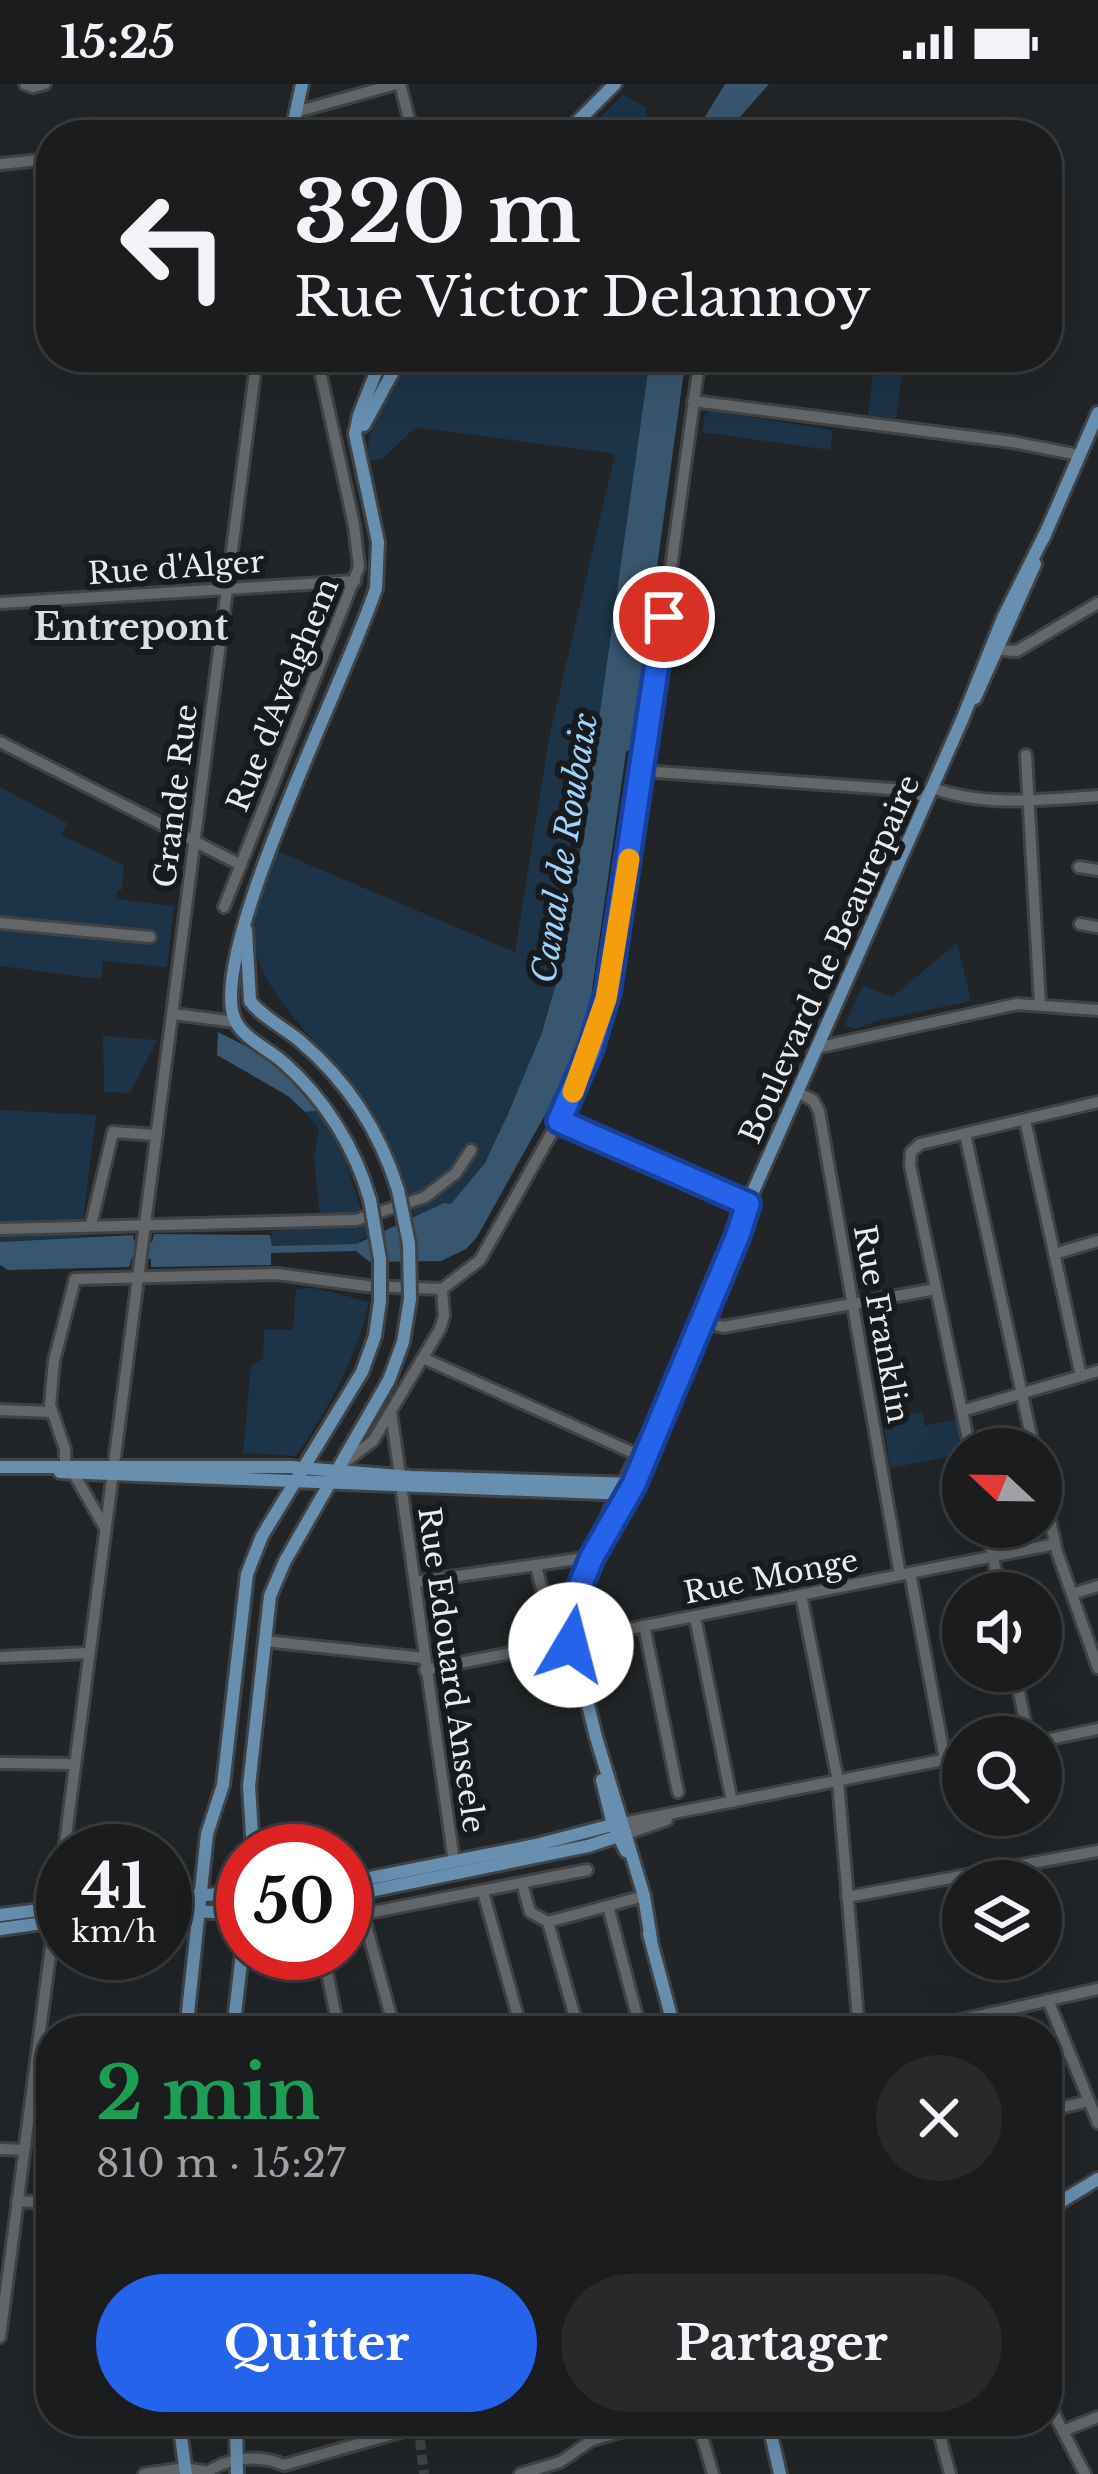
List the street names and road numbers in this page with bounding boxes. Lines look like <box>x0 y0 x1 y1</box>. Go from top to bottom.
street label: Rue d'Alger <box>87 543 266 592</box>
street label: Rue d'Avelghem <box>219 573 346 817</box>
street label: Grande Rue <box>146 702 205 890</box>
street label: Boulevard de Beaurepaire <box>731 769 928 1149</box>
street label: Rue Franklin <box>846 1222 917 1426</box>
street label: Rue Edouard Anseele <box>410 1505 493 1835</box>
street label: Rue Monge <box>681 1541 861 1612</box>

